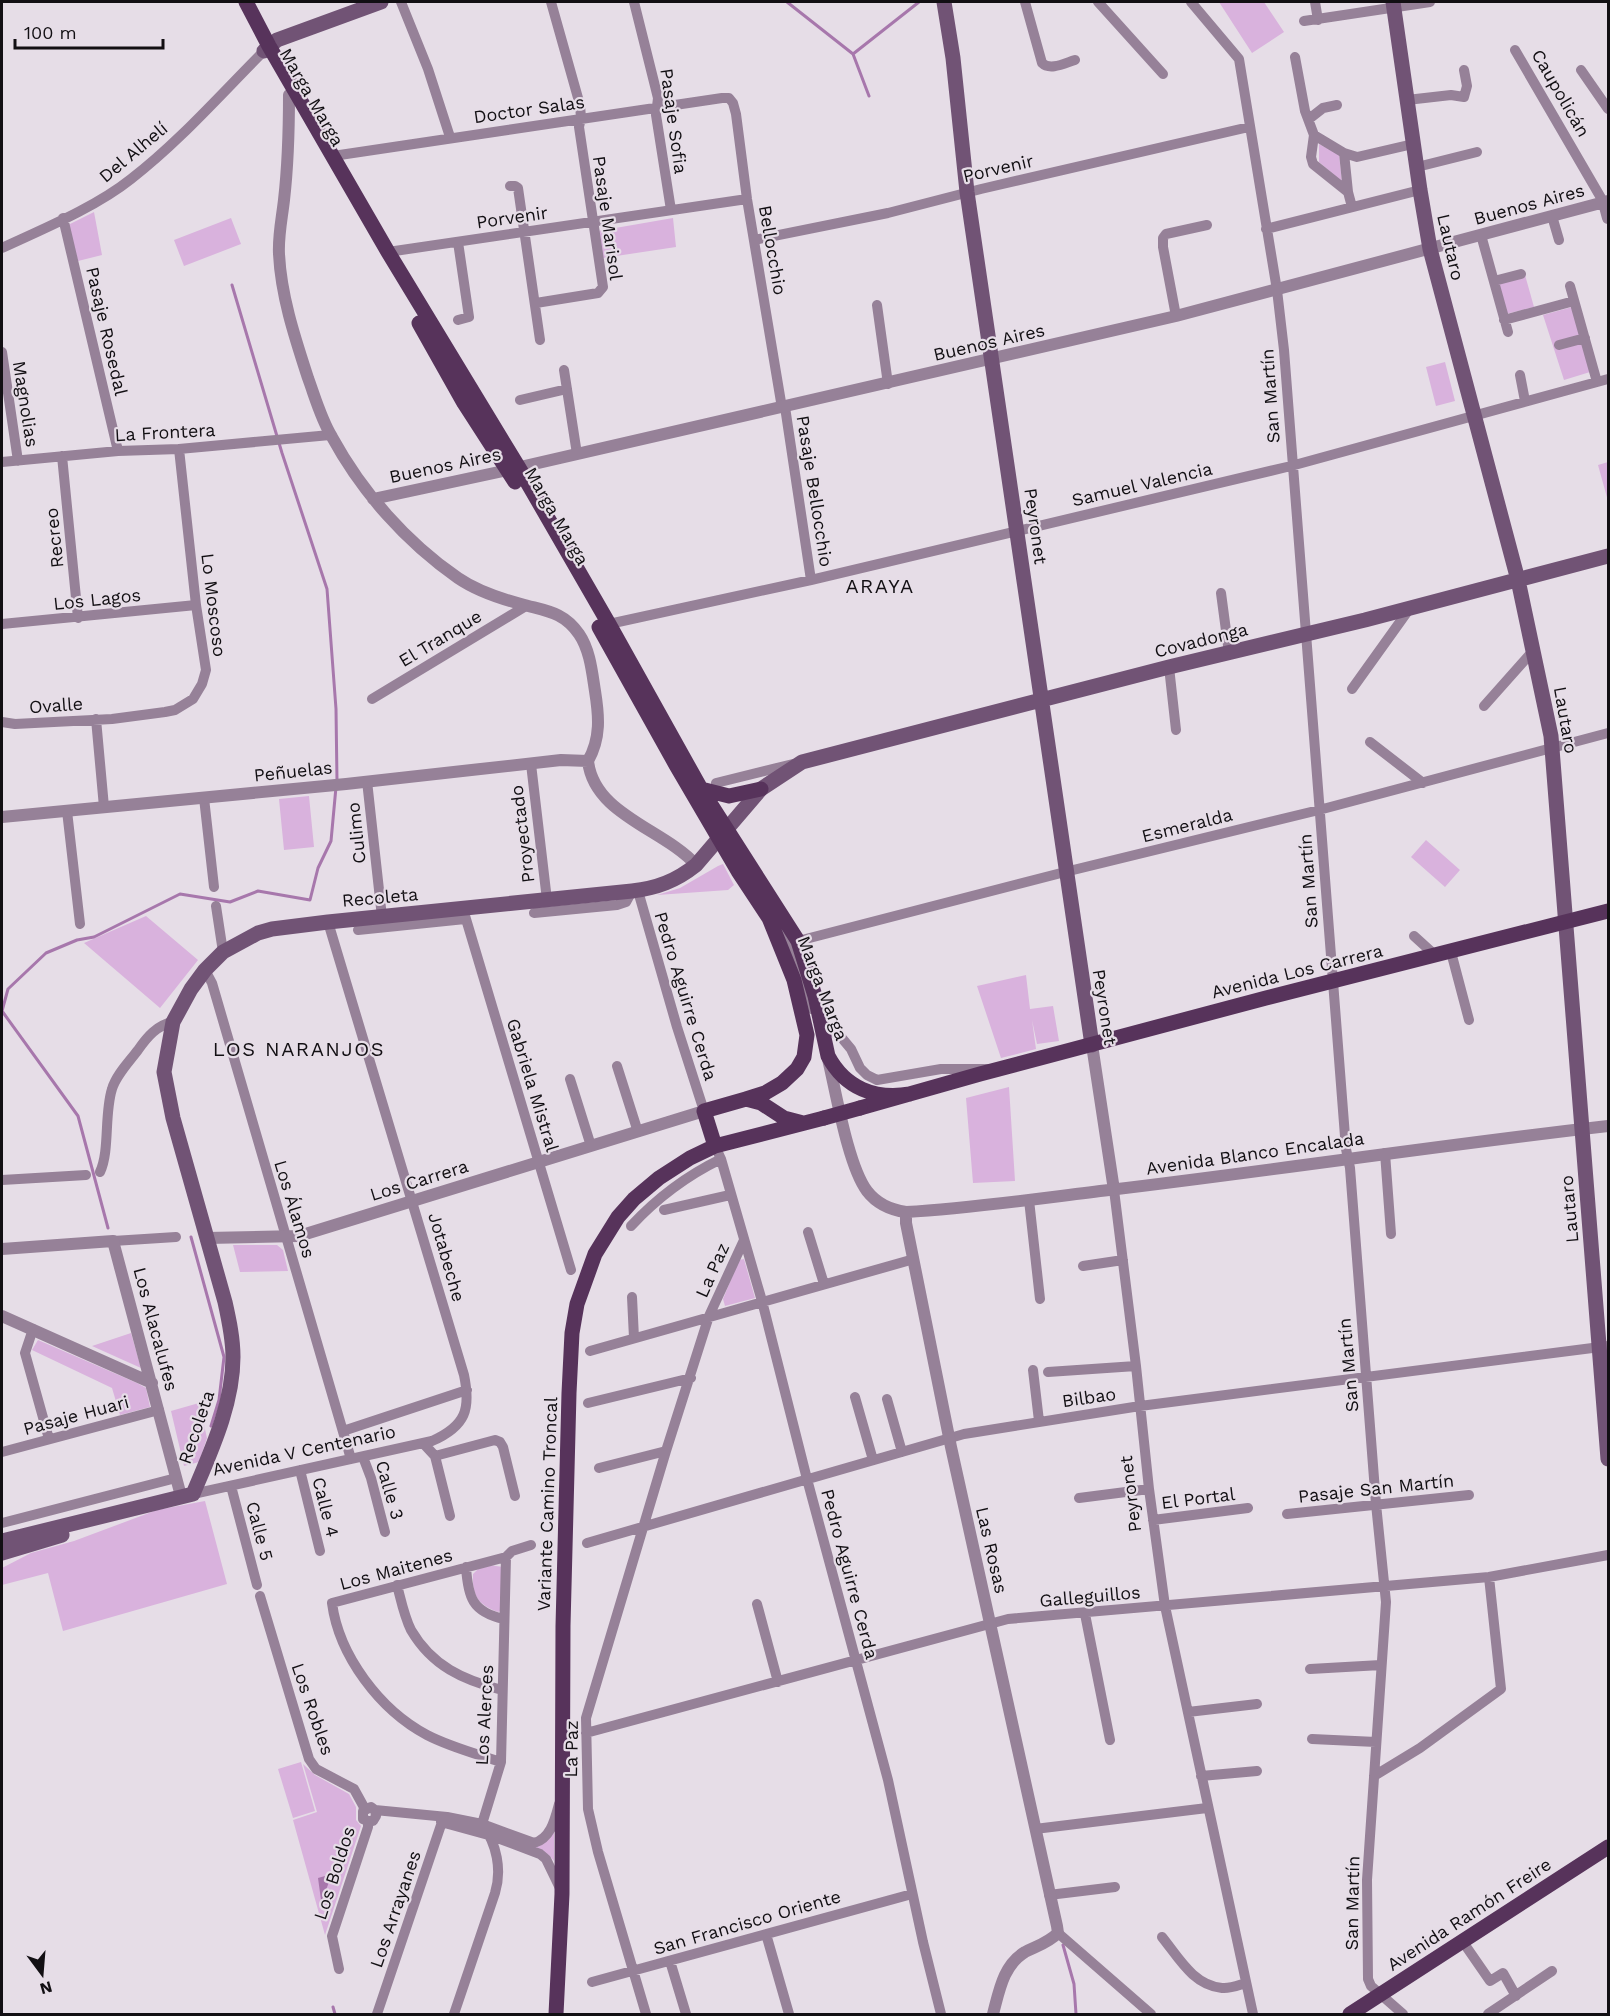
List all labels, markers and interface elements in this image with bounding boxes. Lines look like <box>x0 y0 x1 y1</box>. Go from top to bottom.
scale bar <box>15 12 164 50</box>
text: 100 m <box>24 22 77 43</box>
street label: Marga Marga <box>275 44 349 150</box>
street label: Caupolicán <box>1528 46 1594 140</box>
street label: Pasaje Sofia <box>656 67 692 175</box>
street label: Doctor Salas <box>472 91 586 127</box>
street label: Del Alhelí <box>95 117 172 187</box>
street label: Porvenir <box>961 150 1035 186</box>
street label: Pasaje Marisol <box>589 154 627 282</box>
street label: Buenos Aires <box>1471 179 1587 229</box>
street label: Porvenir <box>475 202 549 232</box>
street label: Bellocchio <box>755 203 791 297</box>
street label: Lautaro <box>1433 212 1469 282</box>
street label: Pasaje Rosedal <box>82 265 132 398</box>
street label: Buenos Aires <box>931 319 1047 365</box>
street label: San Martín <box>1256 348 1284 444</box>
street label: Magnolias <box>9 359 43 449</box>
street label: Pasaje Bellocchio <box>793 414 837 568</box>
street label: La Frontera <box>114 419 216 445</box>
street label: Buenos Aires <box>387 443 503 487</box>
street label: Samuel Valencia <box>1070 458 1214 510</box>
street label: Marga Marga <box>520 463 594 569</box>
street label: Peyronet <box>1020 487 1052 566</box>
street label: Recreo <box>40 507 68 569</box>
street label: Lo Moscoso <box>197 552 231 658</box>
district label: ARAYA <box>845 574 915 598</box>
street label: Los Lagos <box>52 584 142 614</box>
street label: El Tranque <box>395 605 485 671</box>
street label: Covadonga <box>1152 618 1250 662</box>
street label: Lautaro <box>1550 685 1582 755</box>
street label: Ovalle <box>28 693 84 717</box>
street label: Peñuelas <box>253 756 333 786</box>
street label: Proyectado <box>506 784 538 884</box>
street label: Culimo <box>342 801 370 865</box>
street label: Esmeralda <box>1139 804 1235 846</box>
street label: San Martín <box>1294 833 1322 929</box>
street label: Recoleta <box>341 883 419 911</box>
street label: Pedro Aguirre Cerda <box>650 909 722 1083</box>
street label: Marga Marga <box>793 933 853 1043</box>
street label: Avenida Los Carrera <box>1209 940 1385 1002</box>
street label: Peyronet <box>1089 967 1121 1047</box>
street label: Gabriela Mistral <box>503 1016 563 1155</box>
district label: LOS NARANJOS <box>213 1037 385 1061</box>
street label: Avenida Blanco Encalada <box>1145 1127 1365 1179</box>
street label: Los Carrera <box>367 1155 471 1205</box>
street label: Los Álamos <box>270 1158 320 1260</box>
street label: Lautaro <box>1556 1174 1582 1244</box>
street label: Jotabeche <box>424 1210 470 1304</box>
street label: La Paz <box>691 1239 733 1301</box>
street label: Los Alacalufes <box>129 1265 183 1393</box>
street label: San Martín <box>1333 1317 1363 1413</box>
street label: Bilbao <box>1061 1383 1117 1411</box>
street label: Recoleta <box>174 1388 218 1466</box>
street label: Pasaje Huari <box>21 1391 131 1439</box>
street label: Variante Camino Troncal <box>533 1396 561 1612</box>
street label: Avenida V Centenario <box>211 1420 397 1480</box>
street label: Peyronet <box>1115 1454 1145 1533</box>
street label: Calle 3 <box>372 1458 408 1522</box>
street label: Pasaje San Martín <box>1297 1469 1455 1507</box>
street label: Calle 4 <box>308 1475 344 1539</box>
street label: El Portal <box>1160 1483 1237 1513</box>
street label: Pedro Aguirre Cerda <box>817 1487 883 1661</box>
street label: Calle 5 <box>242 1499 278 1563</box>
street label: Las Rosas <box>972 1505 1012 1595</box>
street label: Los Maitenes <box>337 1544 455 1594</box>
street label: Galleguillos <box>1039 1581 1141 1611</box>
street label: Los Robles <box>287 1660 339 1758</box>
street label: Los Alerces <box>471 1664 497 1766</box>
street label: La Paz <box>560 1720 582 1778</box>
street label: Los Boldos <box>309 1824 359 1922</box>
street label: Los Arrayanes <box>365 1848 425 1970</box>
street label: Avenida Ramón Freire <box>1383 1853 1555 1975</box>
street label: San Martín <box>1341 1856 1363 1950</box>
street label: San Francisco Oriente <box>651 1885 843 1959</box>
north arrow <box>12 1944 72 2004</box>
text: N <box>38 1977 54 1999</box>

